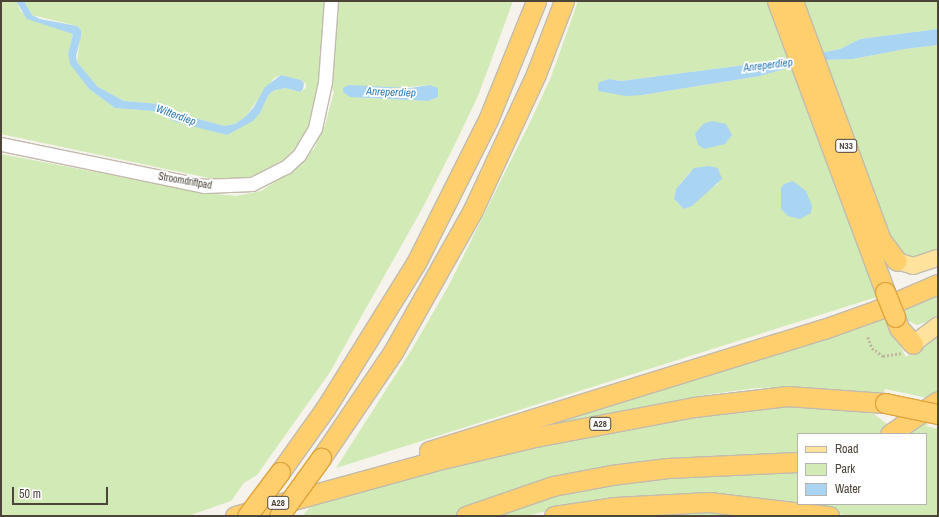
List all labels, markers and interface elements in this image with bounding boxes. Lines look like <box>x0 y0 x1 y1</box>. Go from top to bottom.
water label: Anreperdiep <box>743 55 793 75</box>
water label: Anreperdiep <box>366 85 416 99</box>
water label: Witterdiep <box>154 102 198 128</box>
road number: N33 <box>835 139 857 153</box>
street label: Stroomdriftpad <box>157 170 213 192</box>
road number: A28 <box>589 417 611 431</box>
legend <box>797 433 927 505</box>
text: Road <box>835 441 859 457</box>
text: Park <box>835 461 855 477</box>
scale bar <box>14 479 110 505</box>
text: Water <box>835 481 861 497</box>
text: 50 m <box>19 486 41 502</box>
road number: A28 <box>267 496 289 510</box>

